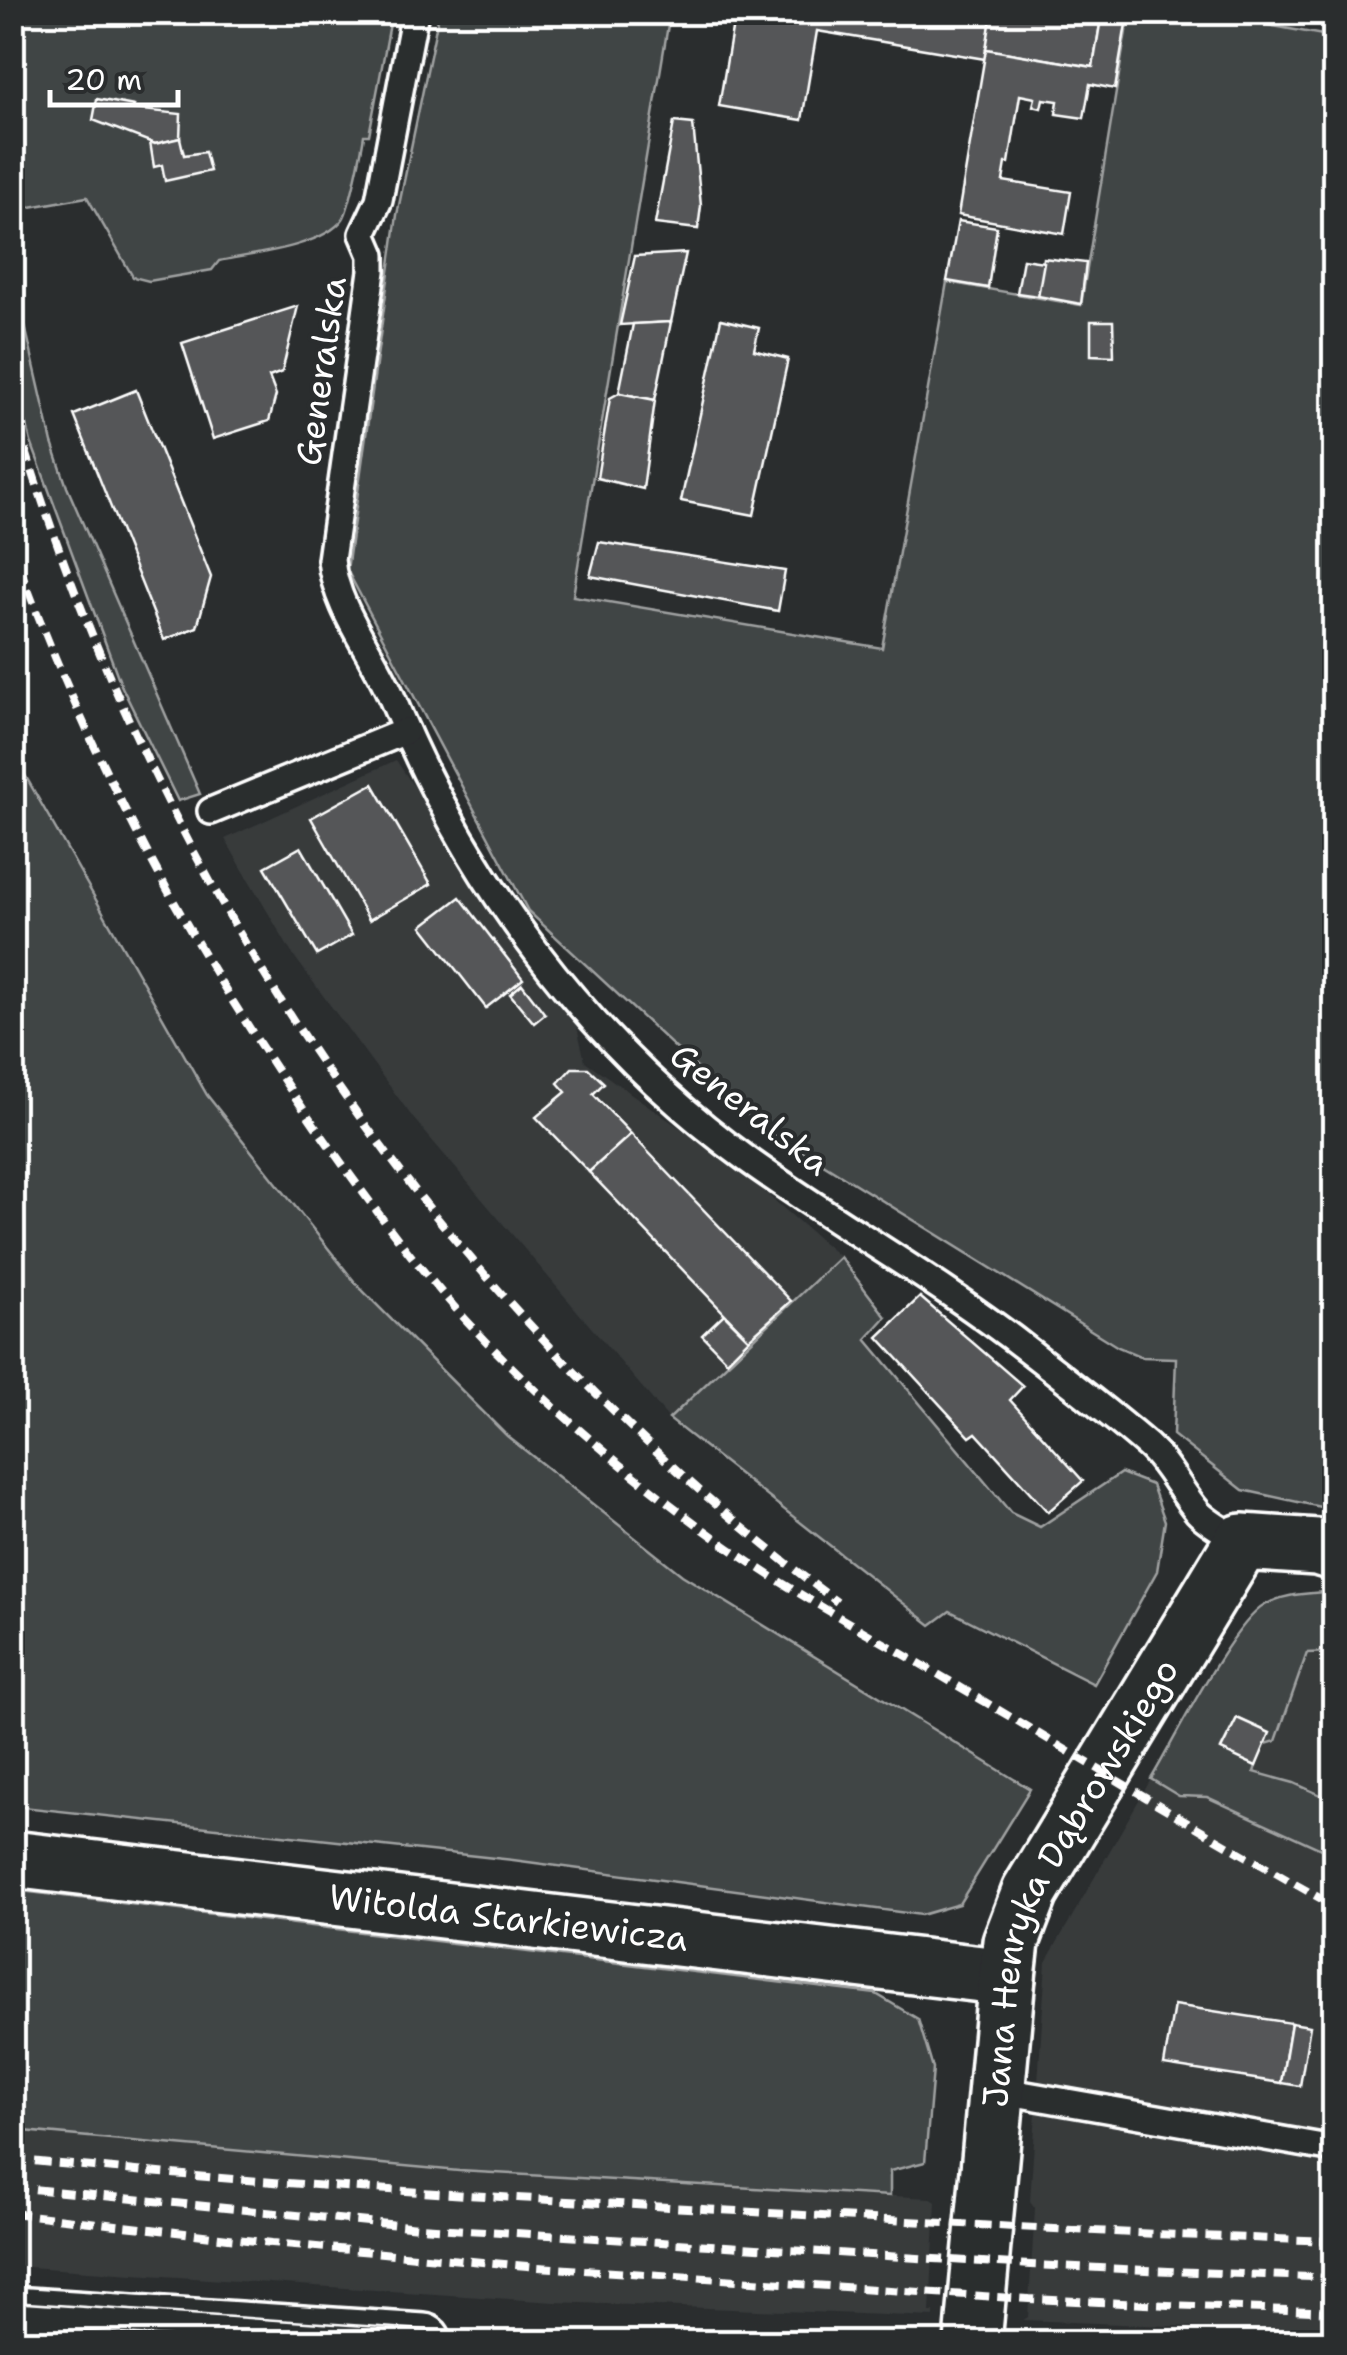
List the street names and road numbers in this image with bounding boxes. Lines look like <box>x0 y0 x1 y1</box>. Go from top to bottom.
street label: Generalska <box>284 273 357 468</box>
street label: Generalska <box>661 1031 840 1186</box>
street label: Jana Henryka Dąbrowskiego <box>971 1649 1189 2109</box>
street label: Witolda Starkiewicza <box>327 1873 691 1962</box>

